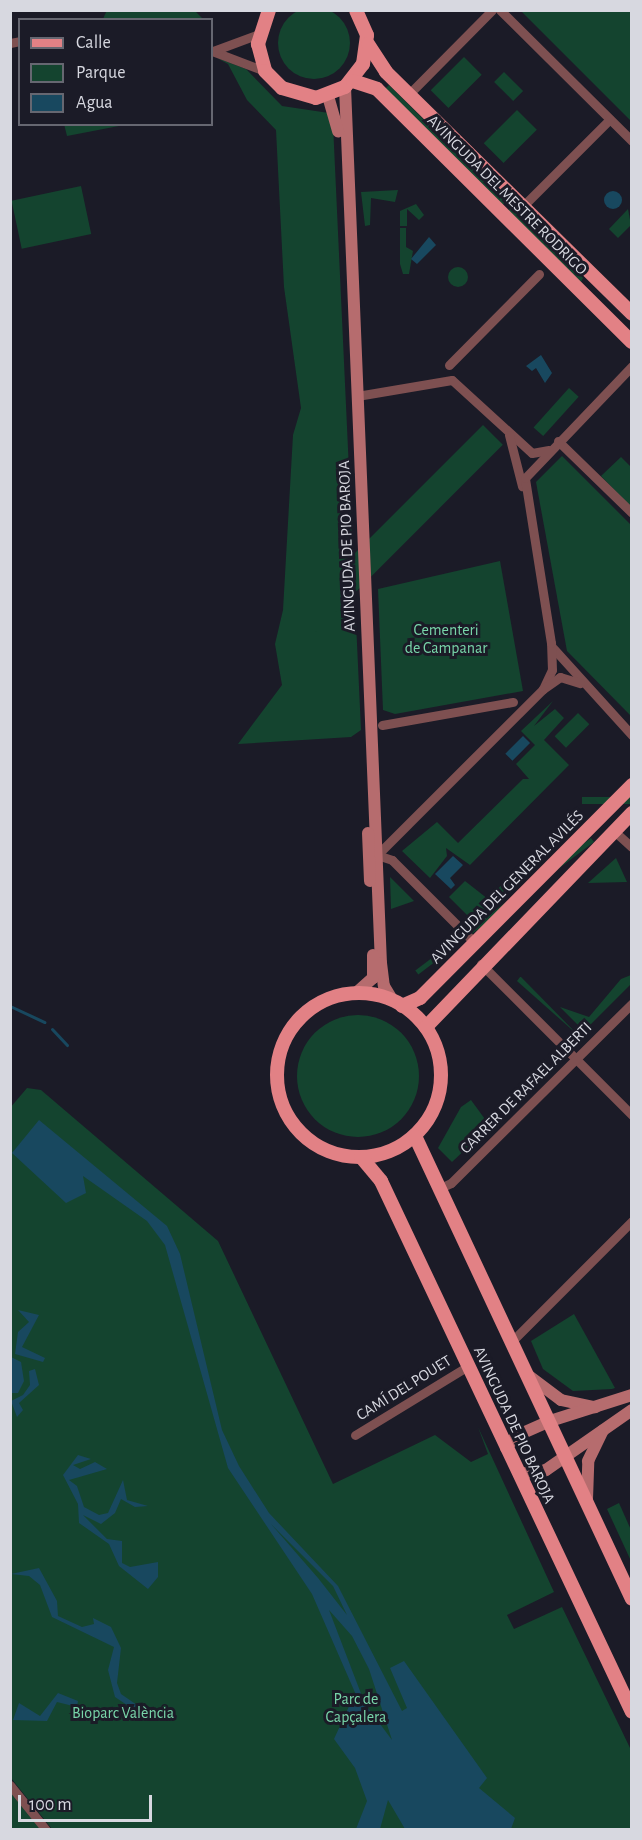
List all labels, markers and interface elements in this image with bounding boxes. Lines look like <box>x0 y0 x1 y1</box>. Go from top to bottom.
legend <box>18 18 213 126</box>
text: Calle <box>76 34 111 52</box>
text: Parque <box>76 64 125 82</box>
text: Agua <box>76 94 113 112</box>
street label: AVINGUDA DEL MESTRE RODRIGO <box>423 111 591 279</box>
street label: AVINGUDA DE PIO BAROJA <box>334 460 360 632</box>
park label: Cementeri de Campanar <box>405 620 487 658</box>
street label: AVINGUDA DEL GENERAL AVILÉS <box>426 806 588 968</box>
street label: CARRER DE RAFAEL ALBERTI <box>456 1018 596 1158</box>
street label: AVINGUDA DE PIO BAROJA <box>469 1343 559 1507</box>
street label: CAMÍ DEL POUET <box>353 1351 455 1425</box>
park label: Parc de Capçalera <box>326 1689 386 1727</box>
park label: Bioparc València <box>72 1703 174 1723</box>
scale bar <box>21 1783 154 1821</box>
text: 100 m <box>29 1796 72 1814</box>

